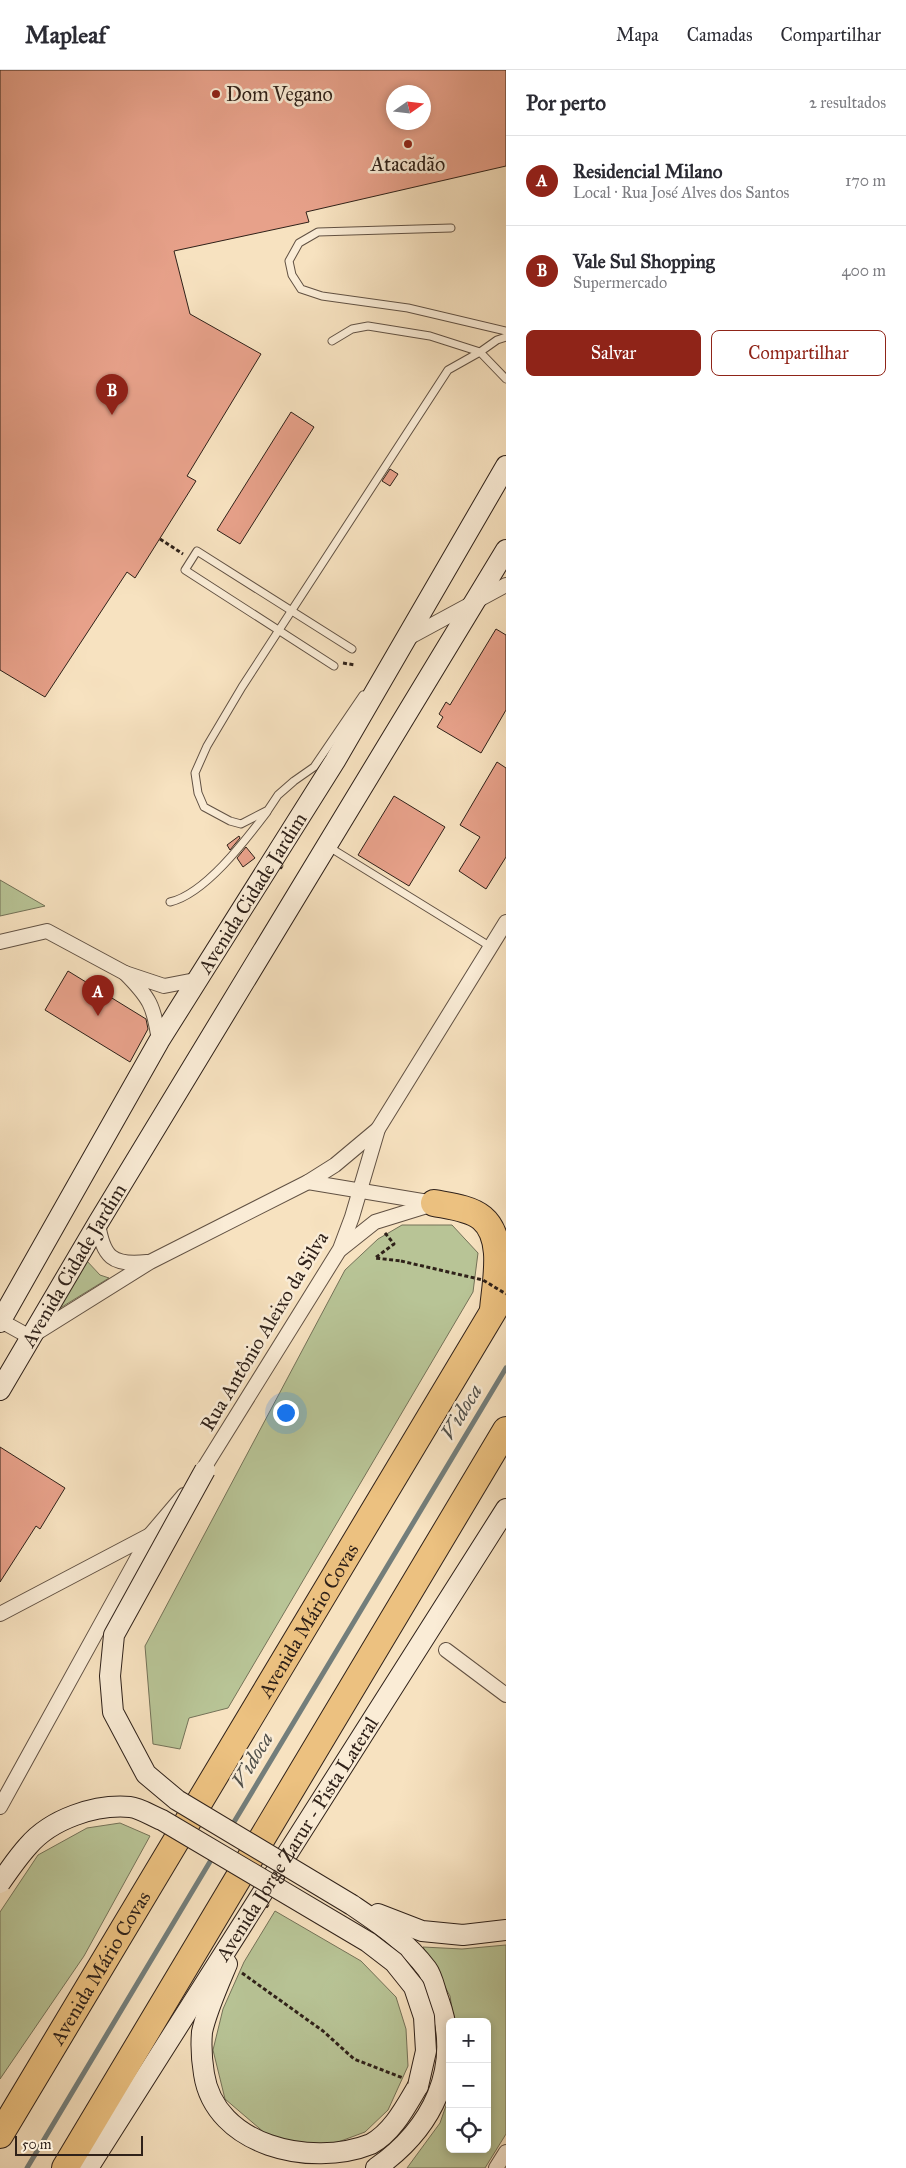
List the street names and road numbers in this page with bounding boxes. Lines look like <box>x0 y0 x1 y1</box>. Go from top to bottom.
street label: Avenida Cidade Jardim <box>192 808 312 979</box>
street label: Avenida Cidade Jardim <box>16 1179 131 1352</box>
street label: Rua Antônio Aleixo da Silva <box>195 1226 333 1435</box>
street label: Avenida Mário Covas <box>252 1539 363 1702</box>
street label: Avenida Jorge Zarur - Pista Lateral <box>210 1712 384 1966</box>
street label: Avenida Mário Covas <box>44 1886 155 2050</box>

